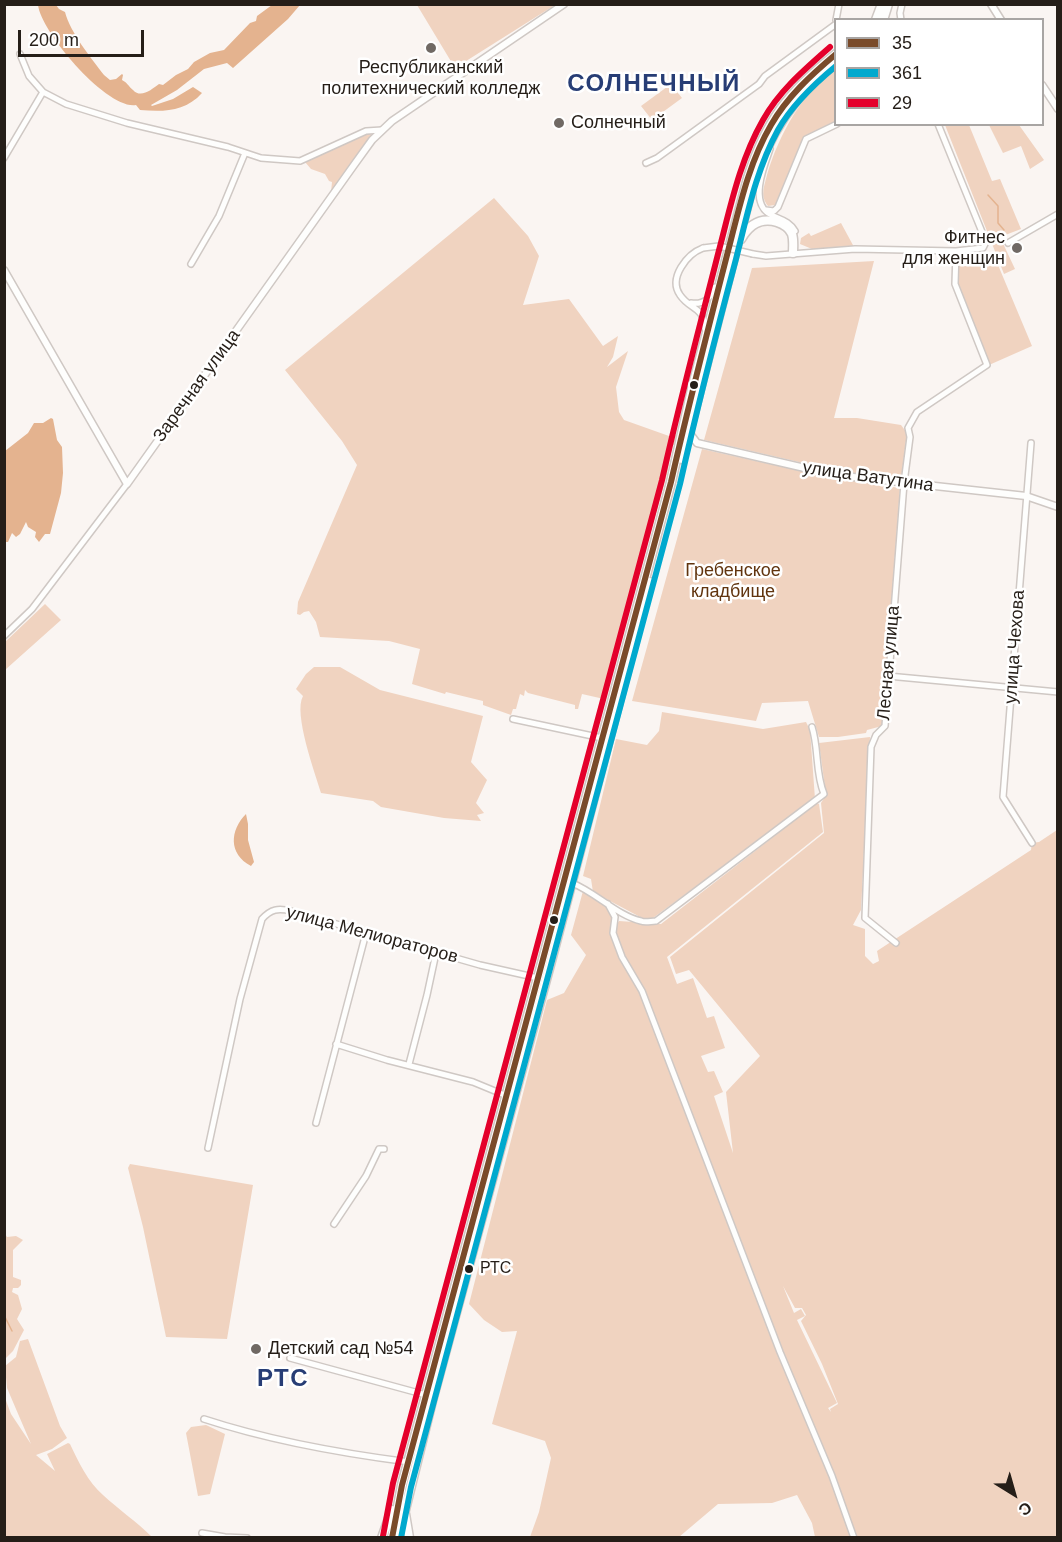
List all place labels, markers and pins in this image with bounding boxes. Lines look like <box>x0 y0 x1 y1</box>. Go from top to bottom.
marker: Республиканский политехнический колледж <box>424 41 438 55</box>
place label: Республиканский политехнический колледж <box>322 57 540 100</box>
place label: Солнечный <box>571 112 666 134</box>
marker: Солнечный <box>552 116 566 130</box>
place label: Фитнес для женщин <box>902 227 1005 270</box>
marker: Фитнес для женщин <box>1010 241 1024 255</box>
unlabelled marker <box>688 379 700 391</box>
unlabelled marker <box>548 914 560 926</box>
place label: РТС <box>480 1259 511 1279</box>
marker: РТС <box>463 1263 475 1275</box>
place label: Детский сад №54 <box>268 1338 413 1360</box>
marker: Детский сад №54 <box>249 1342 263 1356</box>

